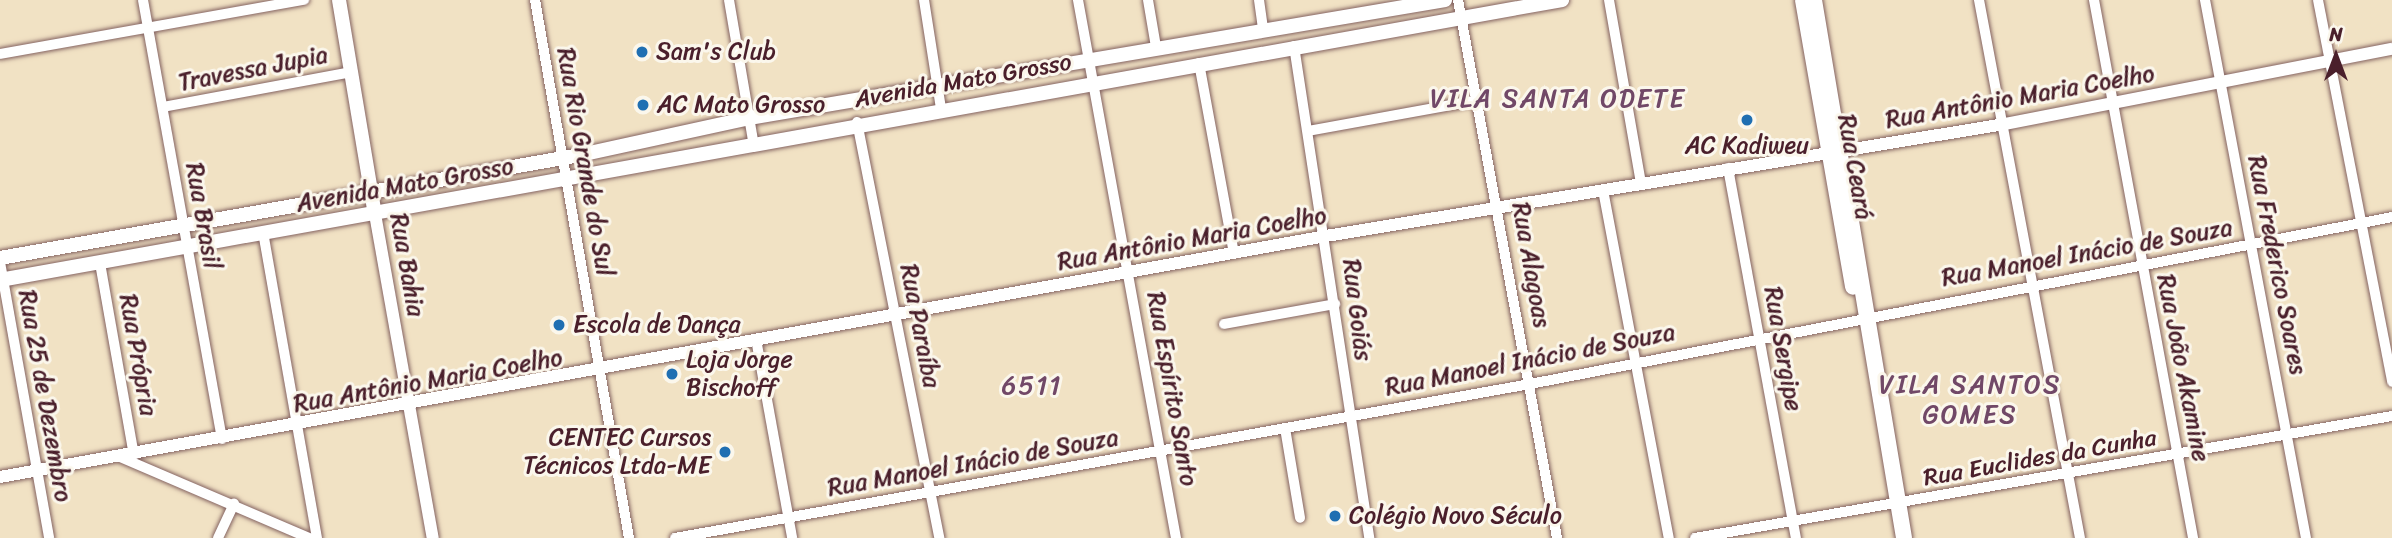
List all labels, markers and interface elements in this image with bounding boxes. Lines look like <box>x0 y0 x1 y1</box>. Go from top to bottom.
text: N <box>2329 18 2343 51</box>
north arrow <box>2301 21 2371 91</box>
place label: Sam's Club <box>656 38 775 66</box>
street label: Travessa Jupia <box>176 40 330 98</box>
marker: Sam's Club <box>634 44 650 60</box>
street label: Rua Rio Grande do Sul <box>551 45 619 279</box>
street label: Avenida Mato Grosso <box>852 48 1074 114</box>
street label: Rua Antônio Maria Coelho <box>1883 59 2157 135</box>
district label: VILA SANTA ODETE <box>1433 83 1683 115</box>
place label: AC Mato Grosso <box>657 91 825 119</box>
marker: AC Mato Grosso <box>635 97 651 113</box>
marker: AC Kadiweu <box>1739 112 1755 128</box>
street label: Rua Ceará <box>1832 112 1878 222</box>
place label: AC Kadiweu <box>1685 132 1809 160</box>
street label: Avenida Mato Grosso <box>294 152 516 218</box>
street label: Rua Frederico Soares <box>2241 152 2313 378</box>
street label: Rua Brasil <box>180 161 226 271</box>
street label: Rua Alagoas <box>1506 200 1556 330</box>
street label: Rua Antônio Maria Coelho <box>1055 201 1329 277</box>
street label: Rua Bahia <box>384 211 430 319</box>
street label: Rua Manoel Inácio de Souza <box>1940 213 2234 293</box>
street label: Rua Goiás <box>1336 257 1378 363</box>
street label: Rua Paraíba <box>894 262 946 390</box>
street label: Rua João Akamine <box>2151 272 2215 464</box>
street label: Rua Sergipe <box>1758 284 1808 414</box>
street label: Rua 25 de Dezembro <box>12 288 78 504</box>
street label: Rua Espírito Santo <box>1141 289 1203 489</box>
street label: Rua Própria <box>113 292 163 418</box>
place label: Escola de Dança <box>573 311 741 339</box>
marker: Escola de Dança <box>551 317 567 333</box>
street label: Rua Manoel Inácio de Souza <box>1383 318 1677 402</box>
street label: Rua Antônio Maria Coelho <box>291 343 565 419</box>
place label: Loja Jorge Bischoff <box>686 346 793 402</box>
marker: Loja Jorge Bischoff <box>664 366 680 382</box>
district label: VILA SANTOS GOMES <box>1881 369 2059 430</box>
district label: 6511 <box>1002 370 1062 402</box>
street label: Rua Manoel Inácio de Souza <box>826 423 1120 503</box>
street label: Rua Euclides da Cunha <box>1922 423 2158 493</box>
place label: CENTEC Cursos Técnicos Ltda-ME <box>523 424 711 480</box>
marker: CENTEC Cursos Técnicos Ltda-ME <box>717 444 733 460</box>
place label: Colégio Novo Século <box>1349 502 1562 530</box>
marker: Colégio Novo Século <box>1327 508 1343 524</box>

